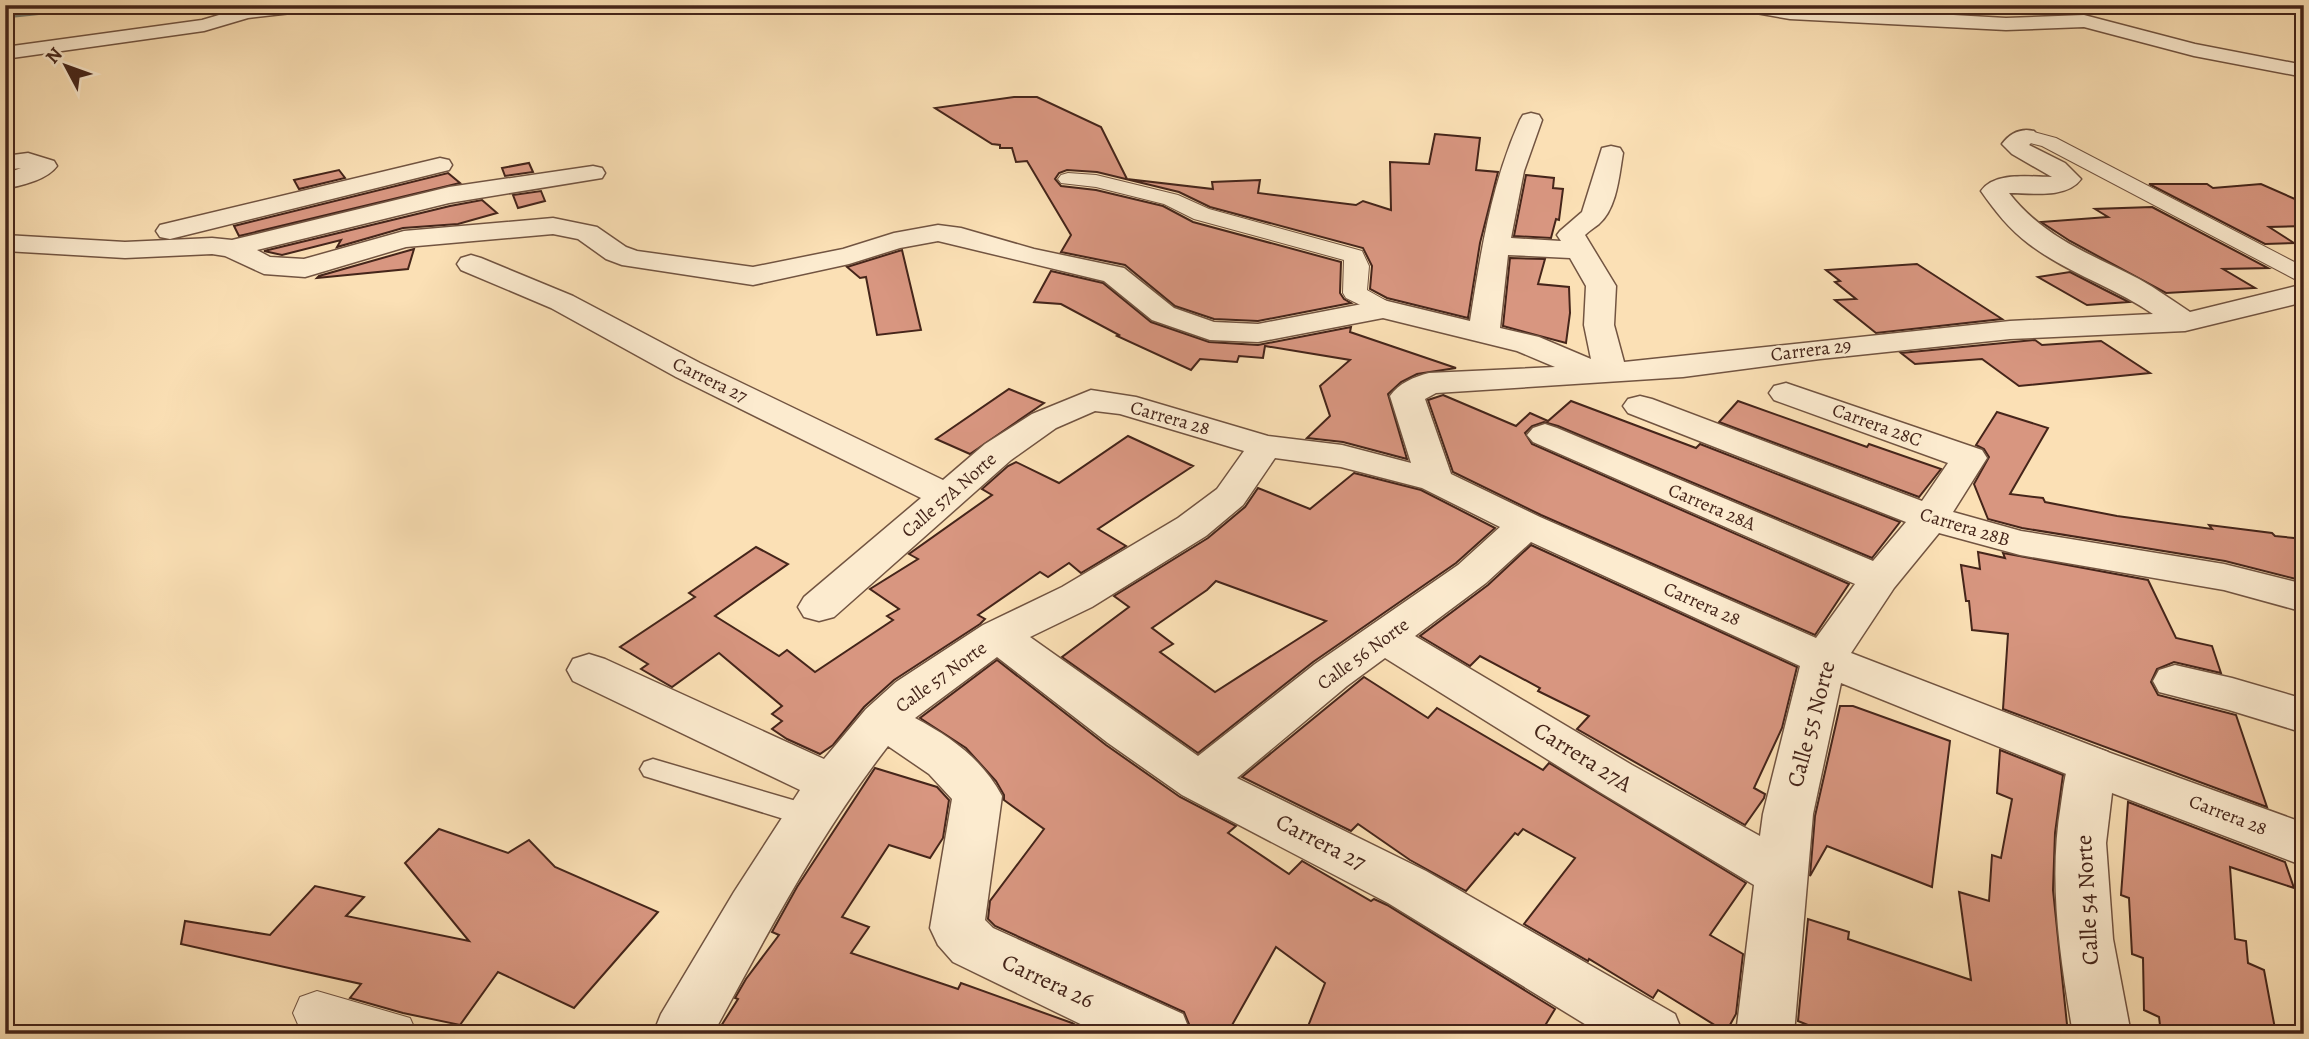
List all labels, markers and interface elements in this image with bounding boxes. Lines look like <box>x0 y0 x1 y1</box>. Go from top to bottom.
north arrow <box>32 32 102 102</box>
text: N <box>40 42 68 69</box>
street label: Carrera 29 <box>1769 332 1853 368</box>
street label: Carrera 27 <box>668 351 752 409</box>
street label: Carrera 28 <box>1127 394 1213 442</box>
street label: Carrera 28C <box>1829 397 1925 453</box>
street label: Calle 57A Norte <box>896 446 1002 544</box>
street label: Carrera 28A <box>1664 477 1761 537</box>
street label: Carrera 28B <box>1917 501 2013 553</box>
street label: Carrera 28 <box>1659 576 1745 632</box>
street label: Calle 56 Norte <box>1312 612 1414 696</box>
street label: Calle 57 Norte <box>890 635 992 719</box>
street label: Calle 55 Norte <box>1779 657 1843 791</box>
street label: Carrera 27A <box>1528 715 1639 800</box>
street label: Carrera 28 <box>2185 788 2271 842</box>
street label: Carrera 27 <box>1271 806 1372 878</box>
street label: Calle 54 Norte <box>2068 834 2106 966</box>
street label: Carrera 26 <box>997 946 1099 1016</box>

